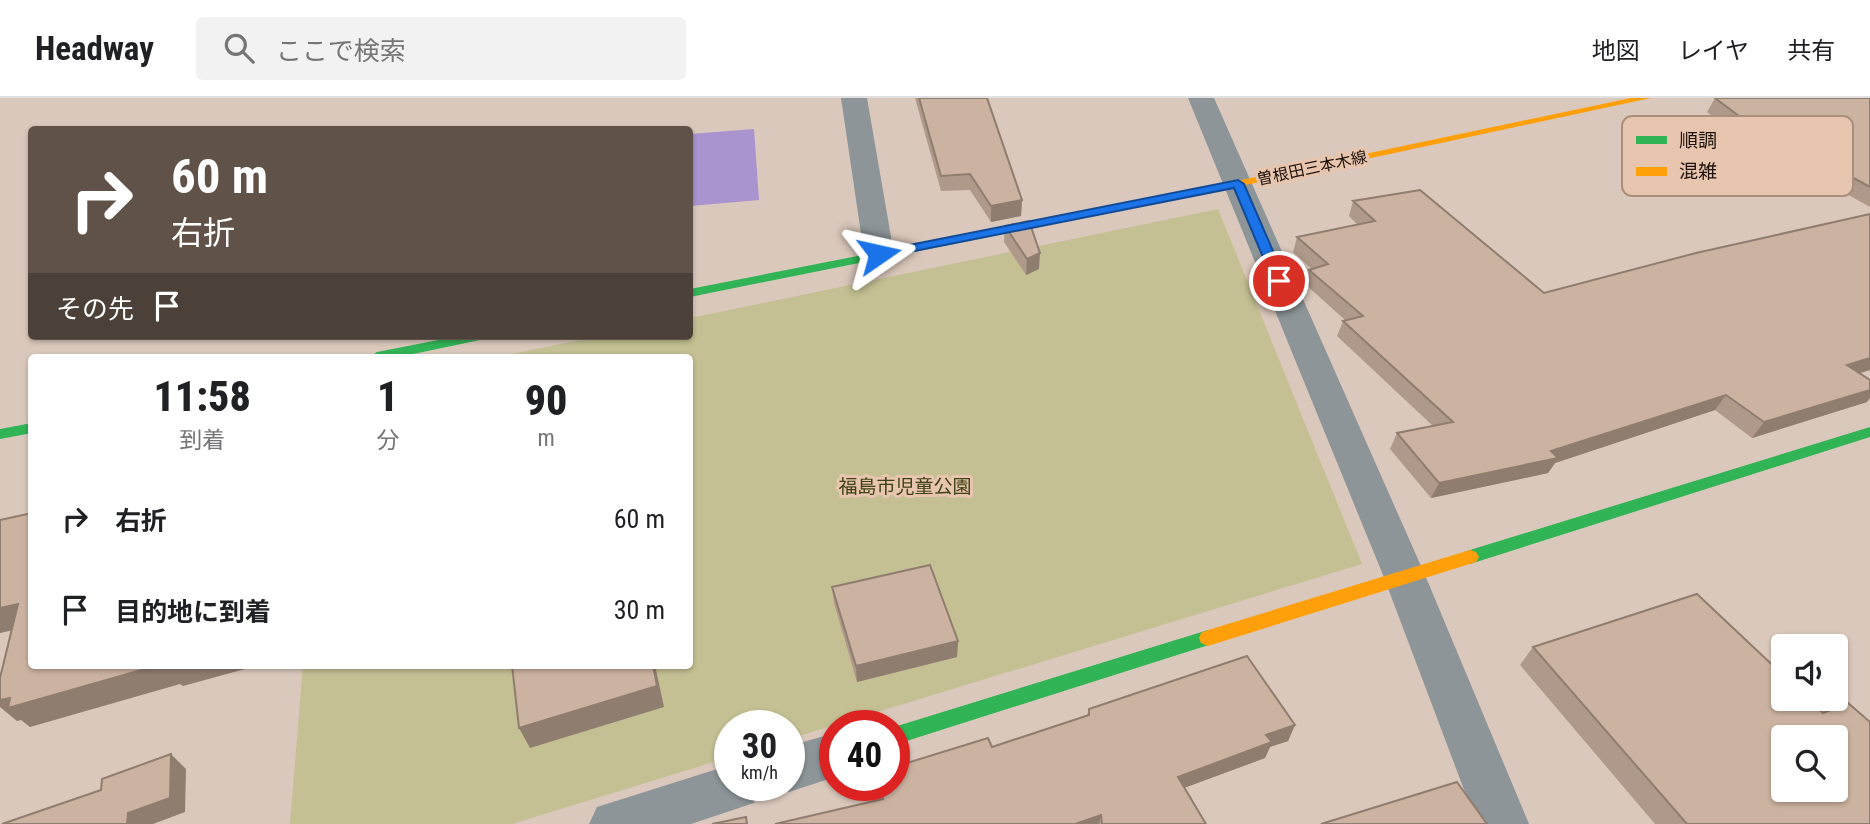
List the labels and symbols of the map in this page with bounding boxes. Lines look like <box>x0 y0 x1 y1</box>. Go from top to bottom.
legend <box>1622 116 1853 196</box>
text: 順調 <box>1679 129 1717 152</box>
street label: 曽根田三本木線 <box>1255 147 1369 189</box>
text: 混雑 <box>1679 160 1717 183</box>
position arrow <box>842 217 916 291</box>
pin <box>1249 251 1309 311</box>
park label: 福島市児童公園 <box>838 475 972 498</box>
speed limit sign: 40 <box>819 710 910 801</box>

